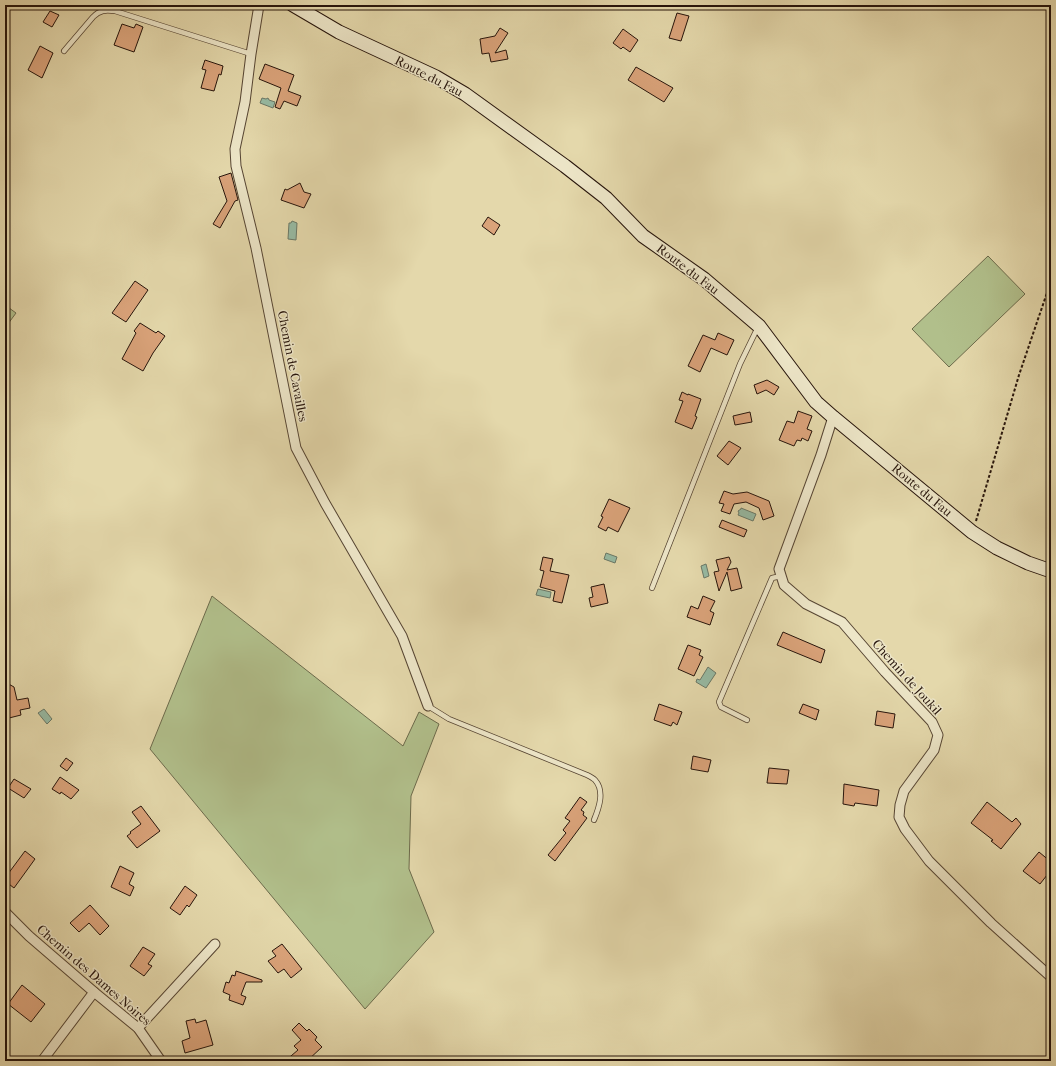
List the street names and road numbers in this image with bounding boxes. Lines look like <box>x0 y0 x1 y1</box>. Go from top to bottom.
street label: Route du Fau <box>392 52 466 100</box>
street label: Route du Fau <box>654 241 723 298</box>
street label: Chemin de Cavailles <box>275 309 311 423</box>
street label: Route du Fau <box>889 460 956 520</box>
street label: Chemin de Joukil <box>869 636 945 718</box>
street label: Chemin des Dames Noires <box>34 921 154 1029</box>

